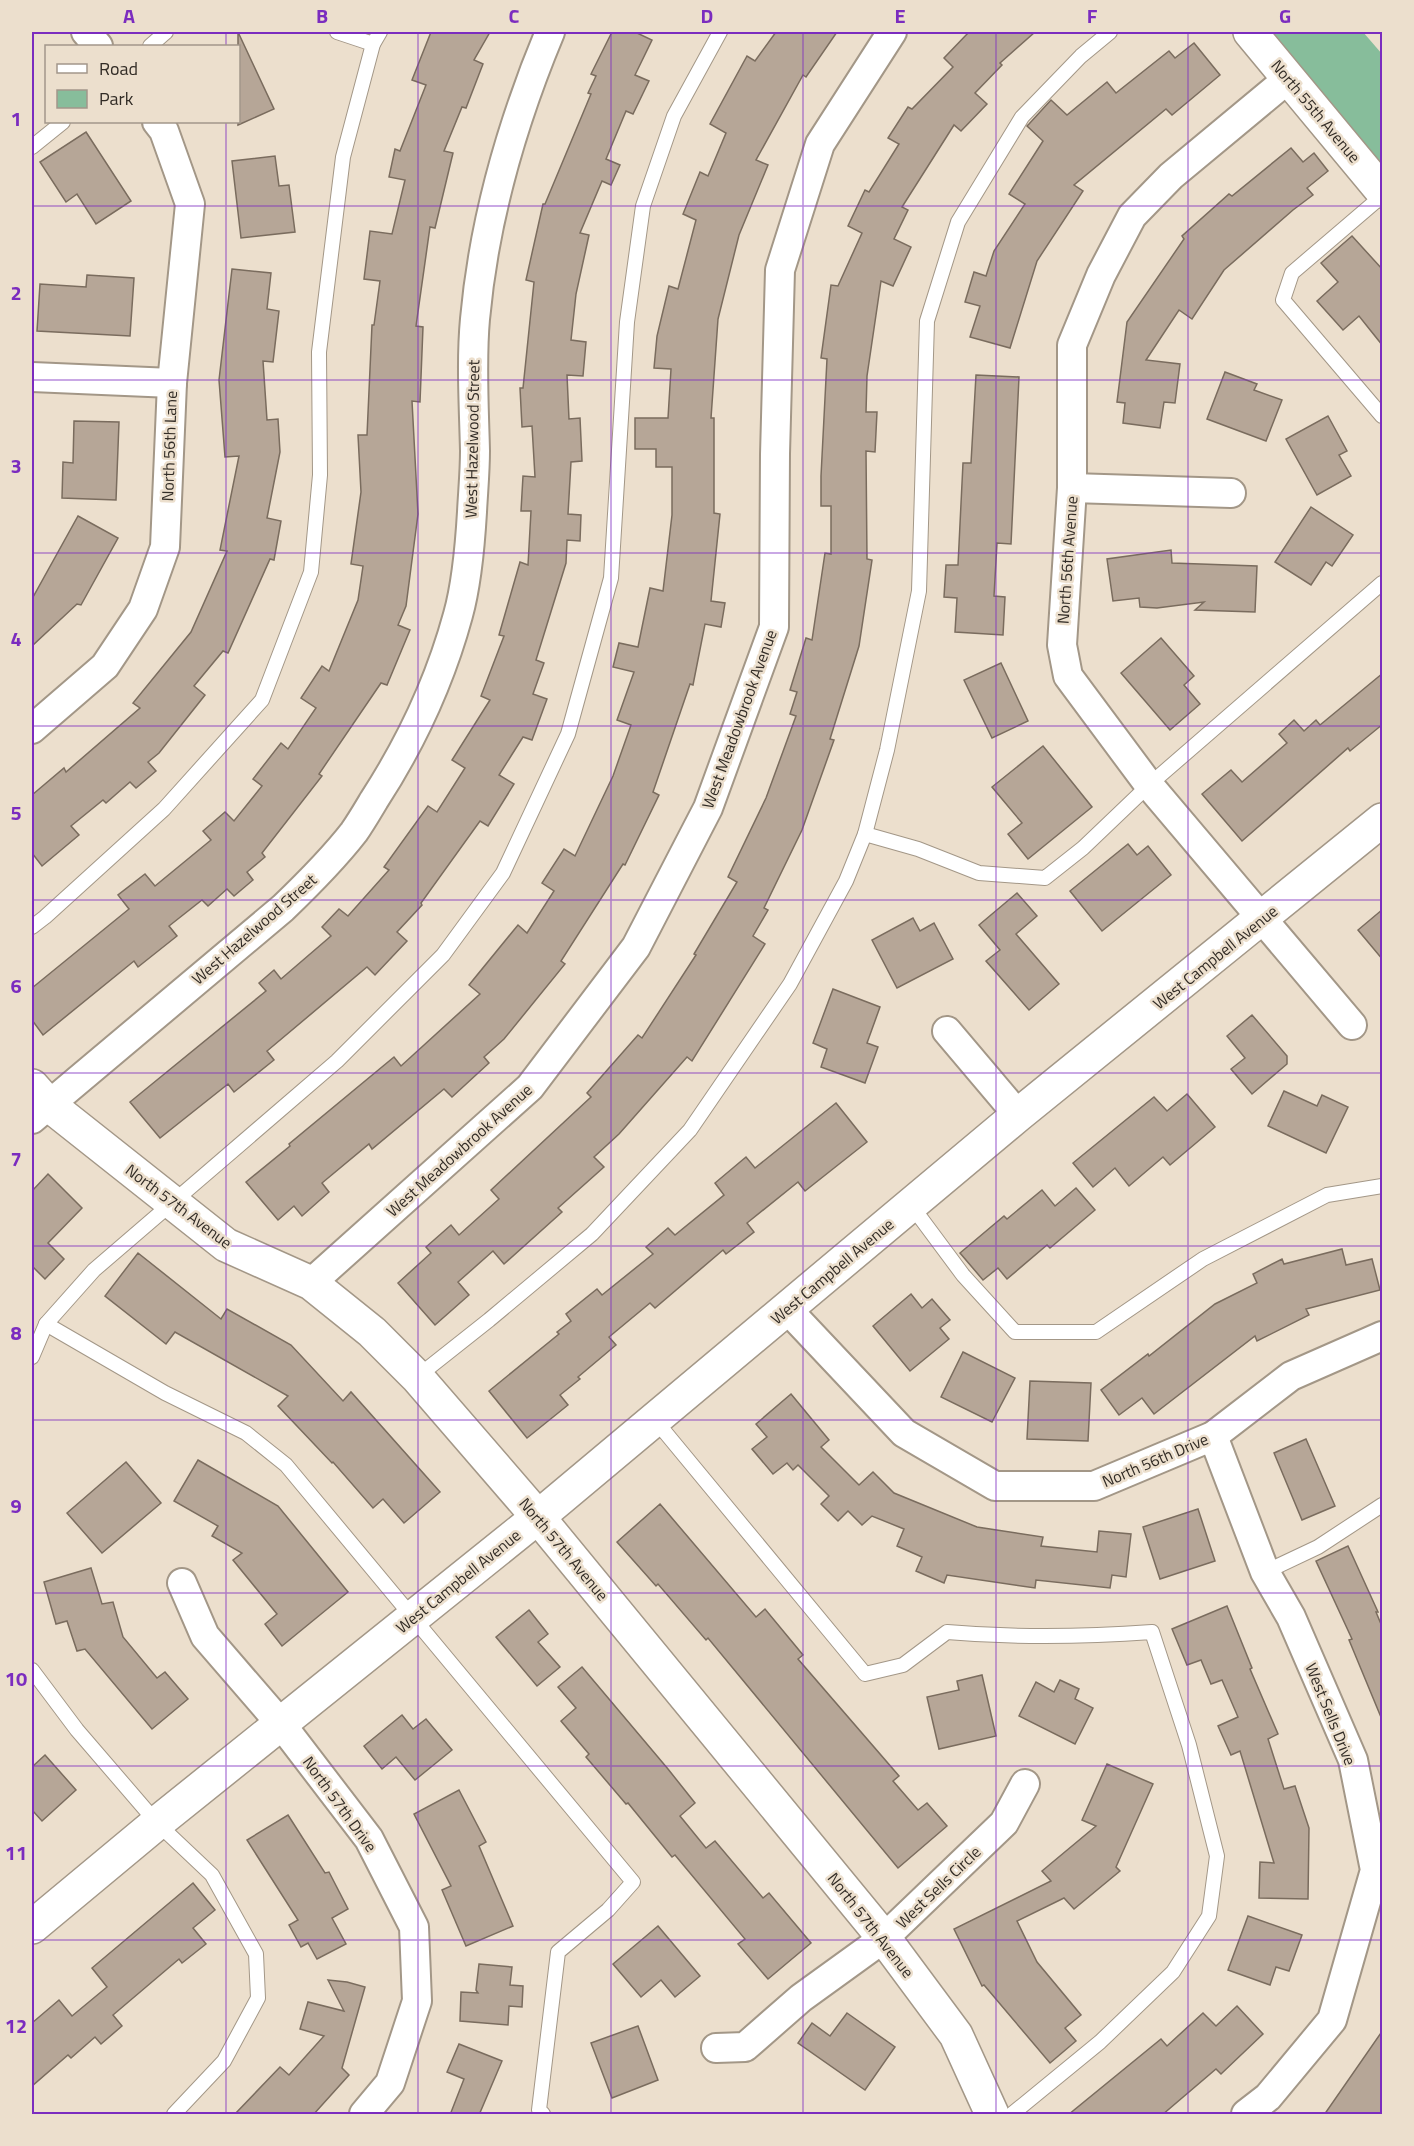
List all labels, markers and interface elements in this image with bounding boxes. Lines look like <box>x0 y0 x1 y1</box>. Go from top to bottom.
text: A <box>123 0 135 31</box>
text: B <box>316 0 328 31</box>
text: C <box>509 0 520 31</box>
text: D <box>701 0 713 31</box>
text: E <box>894 0 906 31</box>
text: F <box>1087 0 1098 31</box>
text: G <box>1279 0 1291 31</box>
legend <box>45 45 240 123</box>
street label: North 55th Avenue <box>1266 54 1366 168</box>
text: Road <box>99 55 138 82</box>
text: Park <box>99 85 134 112</box>
text: 1 <box>10 103 22 134</box>
text: 2 <box>10 277 22 308</box>
street label: West Hazelwood Street <box>459 359 485 518</box>
street label: North 56th Lane <box>155 390 183 502</box>
text: 3 <box>10 450 22 481</box>
street label: North 56th Avenue <box>1051 495 1083 625</box>
text: 4 <box>10 623 22 654</box>
street label: West Meadowbrook Avenue <box>695 626 783 812</box>
text: 5 <box>10 797 22 828</box>
street label: West Hazelwood Street <box>186 868 322 990</box>
street label: West Campbell Avenue <box>1147 899 1283 1015</box>
text: 6 <box>10 970 22 1001</box>
street label: West Meadowbrook Avenue <box>381 1078 537 1222</box>
text: 7 <box>10 1143 22 1174</box>
street label: North 57th Avenue <box>121 1158 237 1254</box>
street label: West Campbell Avenue <box>765 1212 899 1330</box>
text: 8 <box>10 1317 22 1348</box>
street label: North 56th Drive <box>1098 1427 1212 1493</box>
text: 9 <box>10 1490 22 1521</box>
street label: North 57th Avenue <box>514 1492 614 1606</box>
street label: West Campbell Avenue <box>390 1523 526 1639</box>
street label: West Sells Drive <box>1300 1659 1362 1769</box>
text: 10 <box>5 1663 27 1694</box>
street label: North 57th Drive <box>297 1751 383 1857</box>
text: 11 <box>5 1837 27 1868</box>
street label: West Sells Circle <box>890 1840 986 1934</box>
street label: North 57th Avenue <box>822 1867 920 1983</box>
text: 12 <box>5 2010 27 2041</box>

